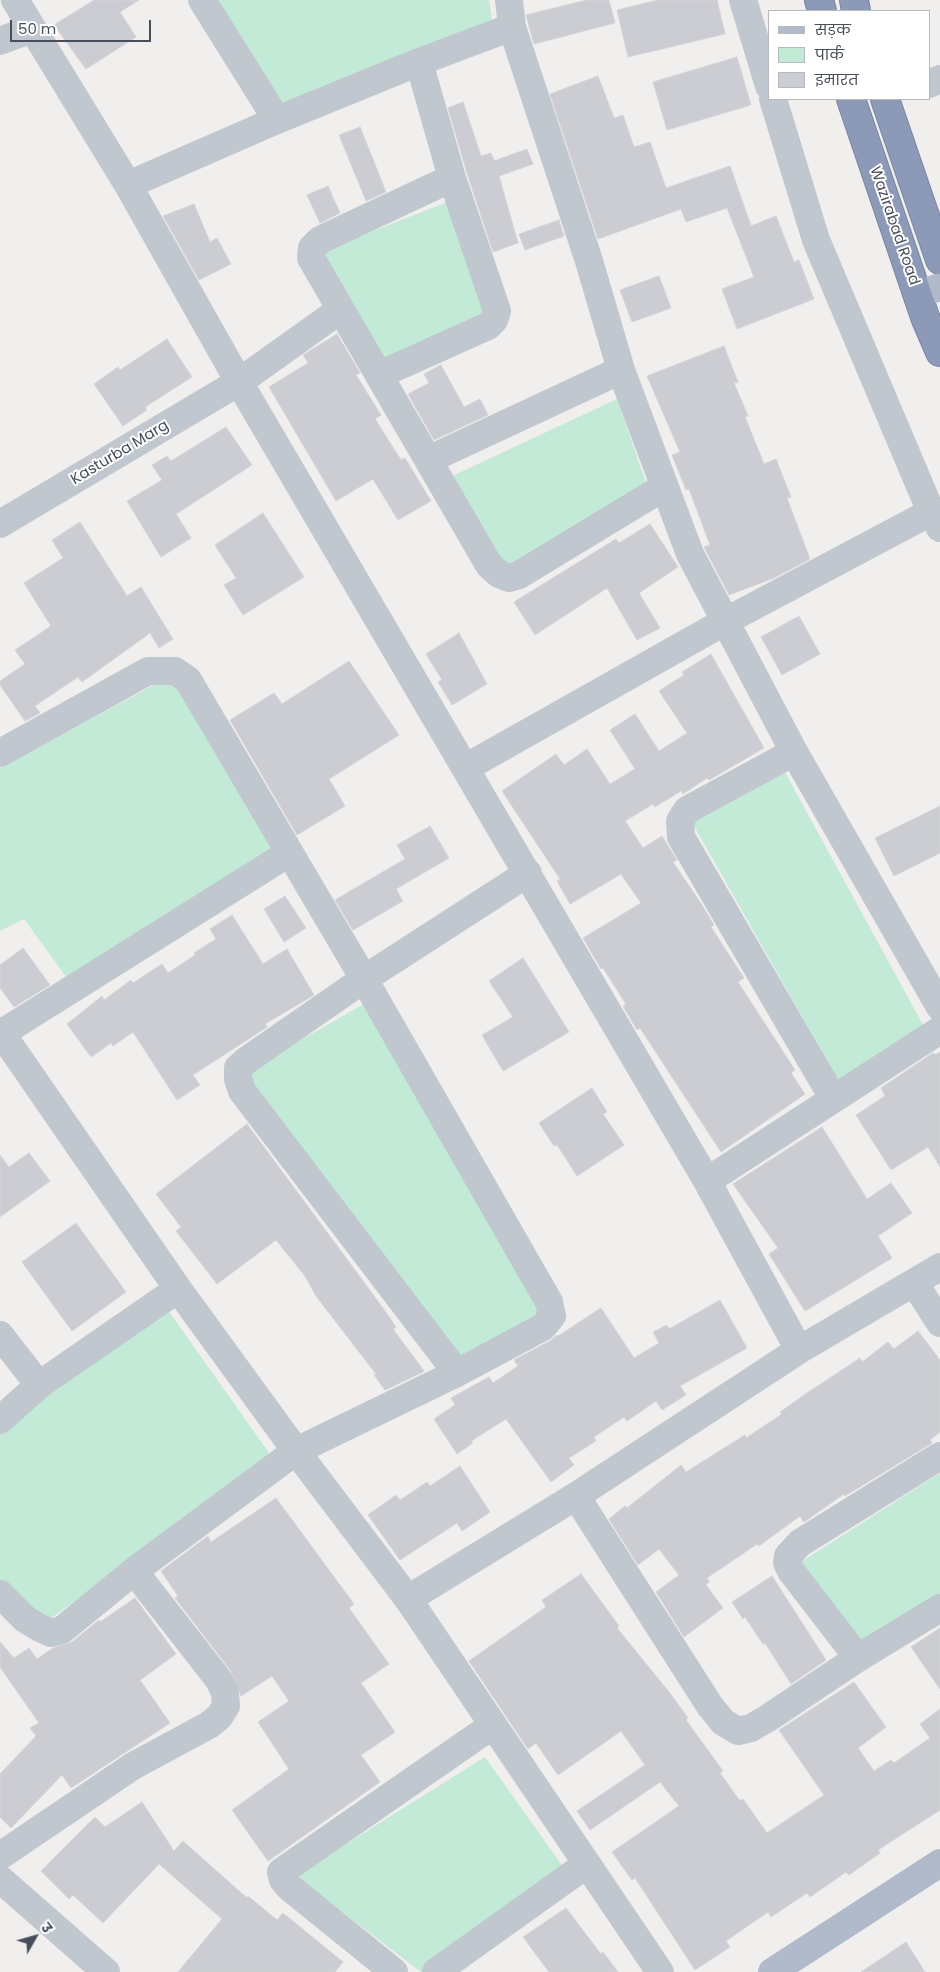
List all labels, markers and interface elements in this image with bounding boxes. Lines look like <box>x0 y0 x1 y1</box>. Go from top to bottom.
scale bar <box>12 10 154 42</box>
legend <box>768 10 930 100</box>
text: 50 m <box>18 18 56 39</box>
text: सड़क <box>815 19 851 40</box>
text: पार्क <box>815 44 844 65</box>
text: इमारत <box>815 69 858 90</box>
street label: Wazirabad Road <box>865 164 923 288</box>
street label: Kasturba Marg <box>68 417 172 489</box>
north arrow <box>10 1912 60 1962</box>
text: उ <box>36 1918 57 1937</box>

